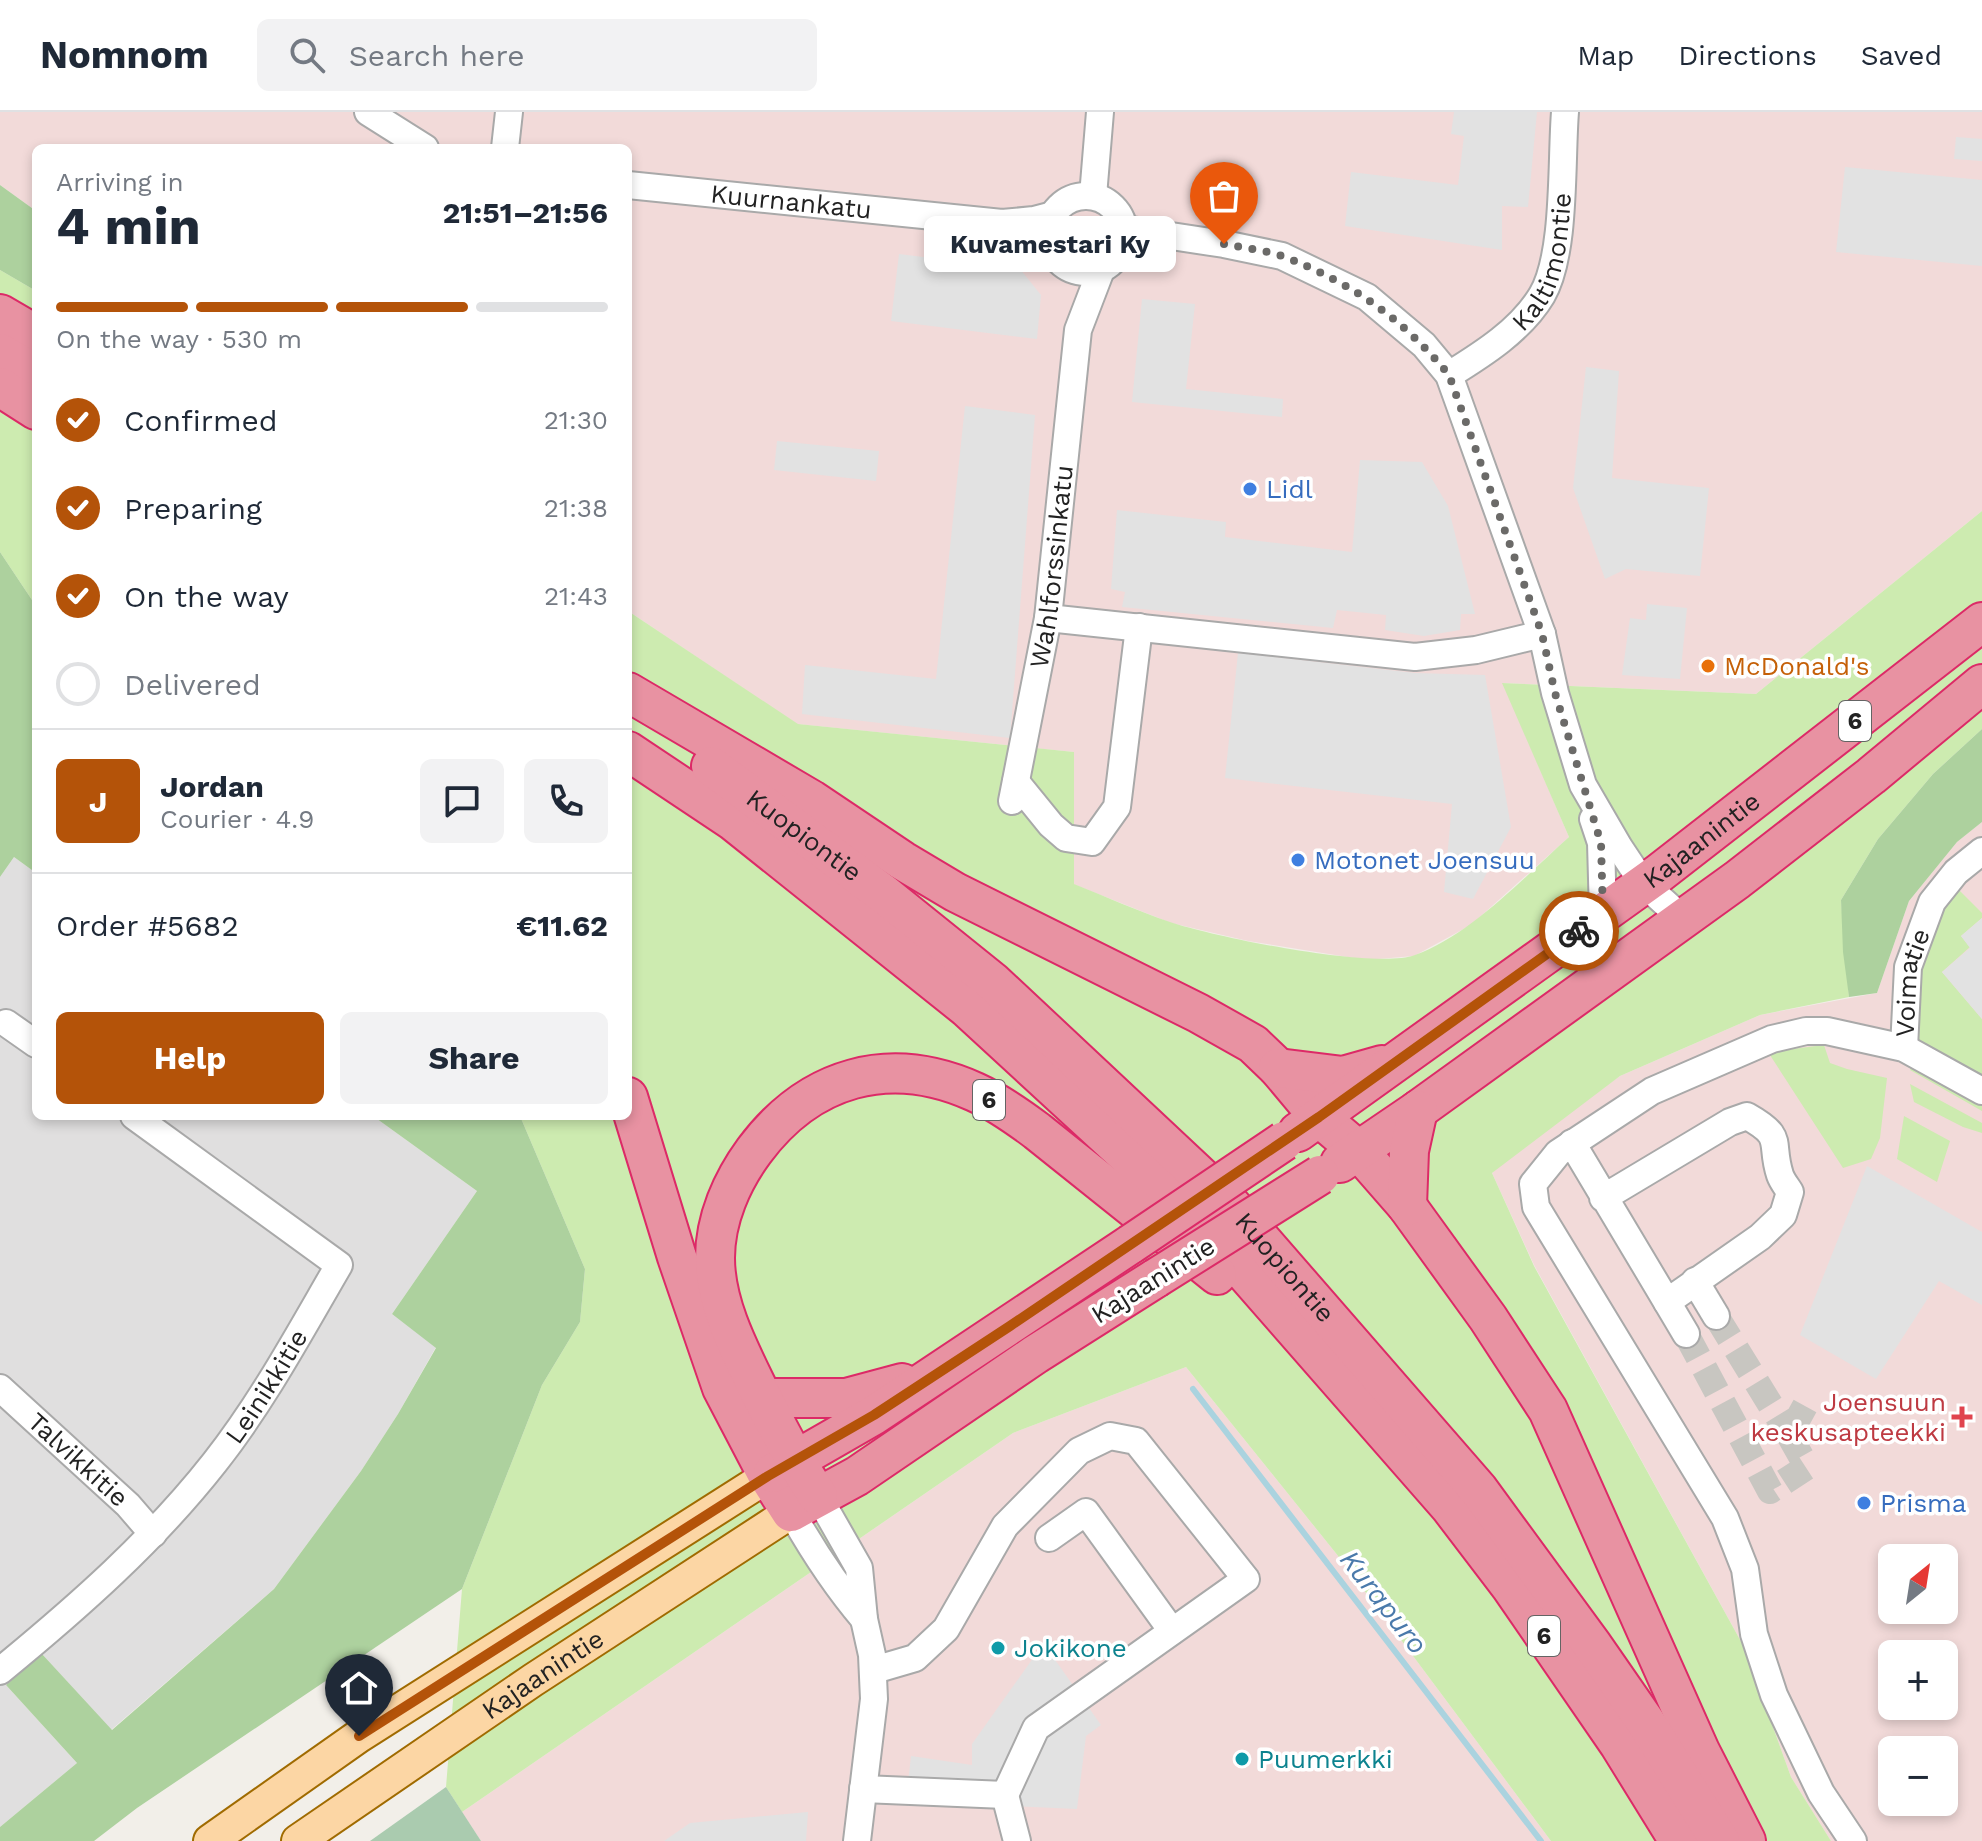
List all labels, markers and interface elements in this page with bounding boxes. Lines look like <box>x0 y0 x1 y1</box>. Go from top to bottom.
search box <box>257 19 817 91</box>
text: Nomnom <box>40 33 209 77</box>
icon: search <box>285 33 329 77</box>
text: Search here <box>349 38 524 73</box>
text: Map <box>1577 39 1634 72</box>
text: Directions <box>1678 39 1817 72</box>
text: Saved <box>1861 39 1942 72</box>
pin <box>1190 162 1258 244</box>
text: Arriving in <box>56 167 184 197</box>
icon: bag <box>1202 174 1246 218</box>
street label: Kuurnankatu <box>709 178 873 225</box>
street label: Kaltimontie <box>1506 192 1577 337</box>
text: 21:51–21:56 <box>442 195 608 230</box>
text: 4 min <box>56 196 201 257</box>
callout: Kuvamestari Ky <box>924 216 1176 272</box>
text: Kuvamestari Ky <box>950 229 1150 259</box>
text: On the way · 530 m <box>56 324 302 354</box>
icon: check <box>56 398 100 442</box>
text: Confirmed <box>124 403 278 438</box>
text: 21:30 <box>544 405 608 435</box>
street label: Wahlforssinkatu <box>1023 464 1079 671</box>
place label: Lidl <box>1266 474 1313 504</box>
marker: Lidl <box>1241 480 1259 498</box>
icon: check <box>56 486 100 530</box>
text: Preparing <box>124 491 262 526</box>
text: 21:38 <box>544 493 608 523</box>
icon: check <box>56 574 100 618</box>
text: On the way <box>124 579 289 614</box>
text: 21:43 <box>544 581 608 611</box>
place label: McDonald's <box>1724 651 1869 681</box>
marker: McDonald's <box>1699 657 1717 675</box>
text: Delivered <box>124 667 261 702</box>
road number: 6 <box>1839 701 1871 741</box>
button: chat <box>420 759 504 843</box>
button: phone <box>524 759 608 843</box>
text: Jordan <box>160 769 264 804</box>
street label: Kuopiontie <box>741 783 868 888</box>
text: J <box>89 784 107 819</box>
street label: Kajaanintie <box>1637 785 1766 895</box>
text: Courier · 4.9 <box>160 804 314 834</box>
place label: Motonet Joensuu <box>1314 845 1535 875</box>
marker: Motonet Joensuu <box>1289 851 1307 869</box>
courier <box>1539 891 1619 971</box>
text: Order #5682 <box>56 908 239 943</box>
text: €11.62 <box>516 908 608 943</box>
icon: bike <box>1557 909 1601 953</box>
street label: Voimatie <box>1890 924 1936 1038</box>
button: Help <box>56 1012 324 1104</box>
button: Share <box>340 1012 608 1104</box>
road number: 6 <box>973 1080 1005 1120</box>
street label: Kuopiontie <box>1229 1206 1341 1328</box>
street label: Kajaanintie <box>1086 1230 1220 1330</box>
street label: Leinikkitie <box>219 1324 314 1449</box>
place label: Joensuun keskusapteekki <box>1750 1387 1946 1447</box>
street label: Talvikkitie <box>22 1406 134 1513</box>
marker: Joensuun keskusapteekki <box>1953 1408 1971 1426</box>
place label: Prisma <box>1880 1488 1967 1518</box>
marker: Prisma <box>1855 1494 1873 1512</box>
water label: Kurapuro <box>1333 1544 1435 1660</box>
north arrow <box>1878 1544 1958 1624</box>
map controls <box>1878 1544 1958 1816</box>
road number: 6 <box>1528 1616 1560 1656</box>
street label: Kajaanintie <box>476 1623 609 1726</box>
place label: Jokikone <box>1014 1633 1127 1663</box>
marker: Jokikone <box>989 1639 1007 1657</box>
button: + <box>1878 1640 1958 1720</box>
pin <box>325 1654 393 1736</box>
icon: home <box>337 1666 381 1710</box>
button: − <box>1878 1736 1958 1816</box>
place label: Puumerkki <box>1258 1744 1393 1774</box>
marker: Puumerkki <box>1233 1750 1251 1768</box>

